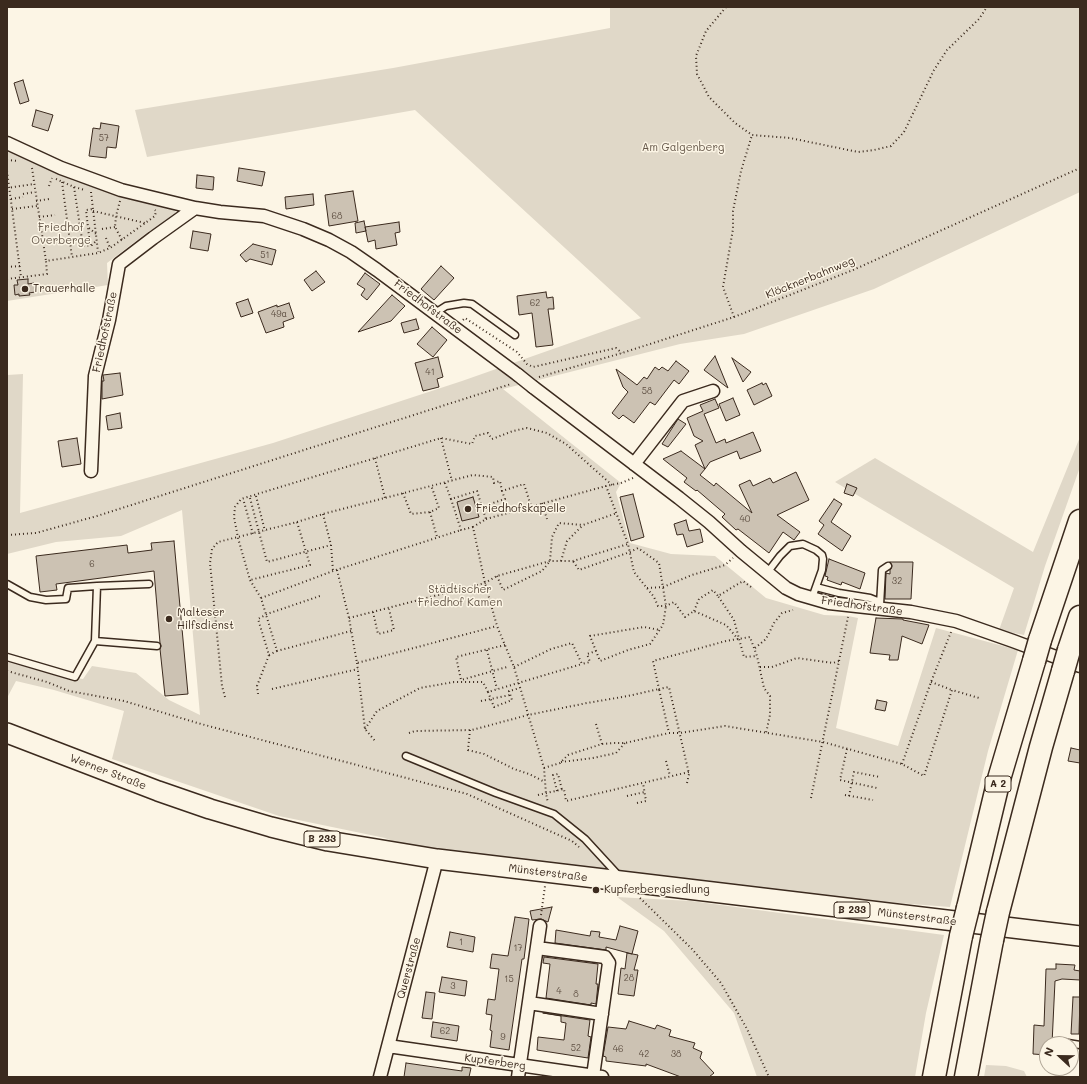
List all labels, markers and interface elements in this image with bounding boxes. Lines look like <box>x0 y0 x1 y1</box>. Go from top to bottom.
house number: 57 <box>99 133 109 143</box>
park label: Am Galgenberg <box>642 141 724 155</box>
house number: 68 <box>332 211 342 221</box>
park label: Friedhof Overberge <box>31 221 91 247</box>
house number: 51 <box>260 250 270 260</box>
street label: Klöcknerbahnweg <box>764 254 856 302</box>
street label: Friedhofstraße <box>391 277 465 337</box>
place label: Trauerhalle <box>33 282 95 296</box>
marker: Trauerhalle <box>20 284 30 294</box>
street label: Friedhofstraße <box>90 290 120 374</box>
house number: 62 <box>530 298 540 308</box>
house number: 49a <box>271 309 287 319</box>
house number: 41 <box>425 367 435 377</box>
house number: 58 <box>642 386 652 396</box>
place label: Friedhofskapelle <box>476 502 566 516</box>
marker: Friedhofskapelle <box>463 504 473 514</box>
house number: 40 <box>740 514 750 524</box>
house number: 6 <box>89 559 95 569</box>
house number: 32 <box>892 576 902 586</box>
park label: Städtischer Friedhof Kamen <box>418 583 502 609</box>
street label: Friedhofstraße <box>820 594 904 618</box>
place label: Malteser Hilfsdienst <box>177 606 234 632</box>
marker: Malteser Hilfsdienst <box>164 614 174 624</box>
street label: Werner Straße <box>68 751 148 793</box>
road number: A 2 <box>985 776 1011 792</box>
road number: B 233 <box>304 831 340 847</box>
street label: Münsterstraße <box>508 862 588 884</box>
place label: Kupferbergsiedlung <box>604 883 710 897</box>
marker: Kupferbergsiedlung <box>591 885 601 895</box>
road number: B 233 <box>834 902 870 918</box>
street label: Münsterstraße <box>877 906 957 928</box>
street label: Querstraße <box>394 936 424 1000</box>
house number: 1 <box>459 937 463 947</box>
house number: 17 <box>513 943 523 953</box>
house number: 28 <box>624 973 634 983</box>
house number: 15 <box>504 974 514 984</box>
house number: 3 <box>450 981 456 991</box>
house number: 4 <box>556 986 562 996</box>
house number: 8 <box>573 989 579 999</box>
house number: 62 <box>440 1026 450 1036</box>
house number: 9 <box>500 1032 506 1042</box>
north arrow <box>1039 1036 1079 1076</box>
house number: 52 <box>571 1043 581 1053</box>
house number: 46 <box>613 1044 623 1054</box>
text: N <box>1040 1045 1057 1058</box>
house number: 42 <box>639 1049 649 1059</box>
house number: 38 <box>671 1049 681 1059</box>
street label: Kupferberg <box>463 1051 527 1073</box>

